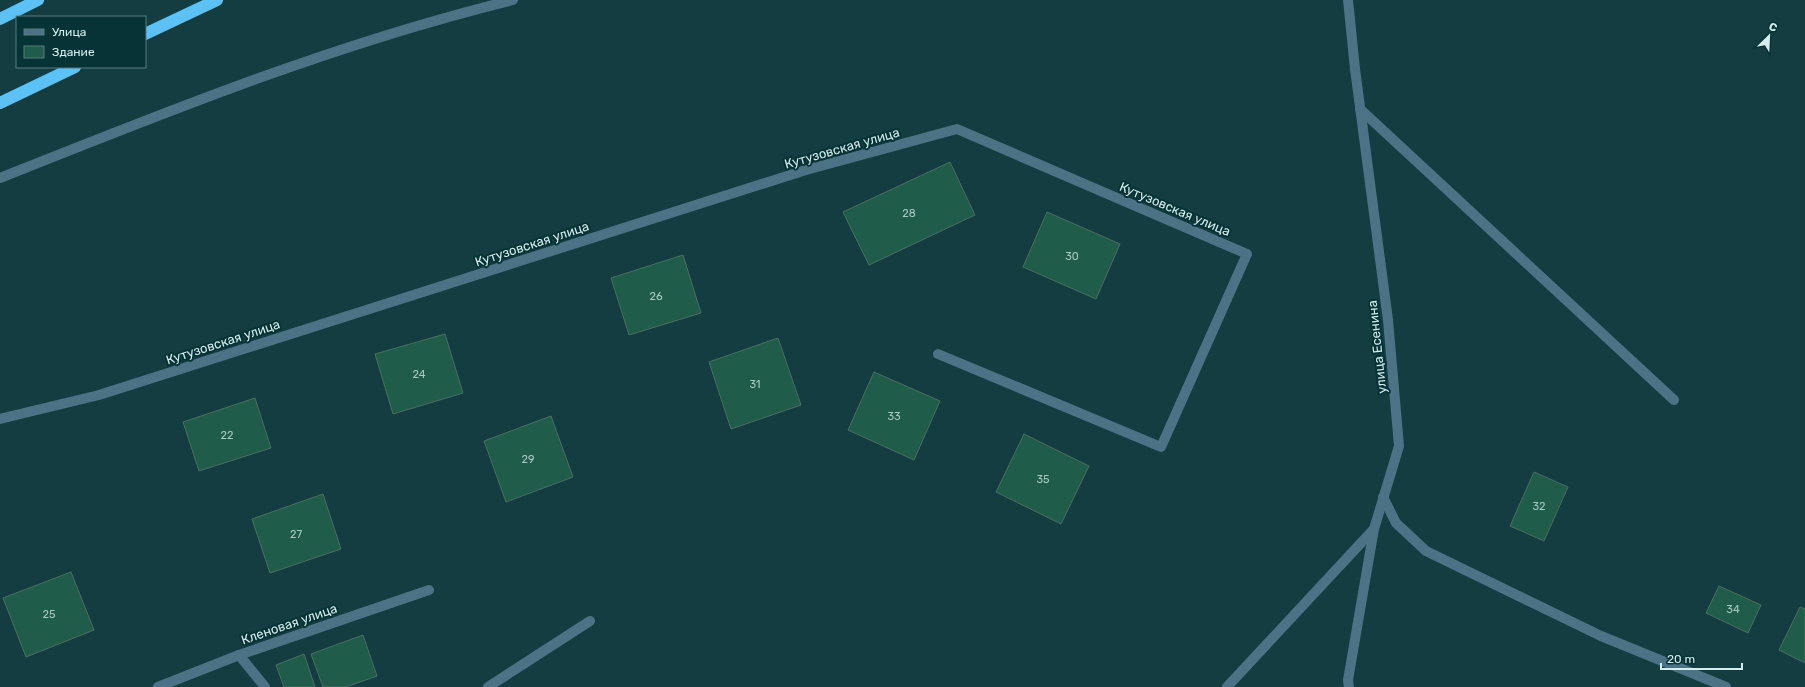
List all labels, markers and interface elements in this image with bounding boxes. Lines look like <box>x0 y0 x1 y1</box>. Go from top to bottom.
legend <box>16 16 146 68</box>
north arrow <box>1749 16 1789 56</box>
text: С <box>1767 20 1779 35</box>
text: Улица <box>52 25 86 39</box>
text: Здание <box>52 45 95 59</box>
street label: Кутузовская улица <box>783 124 901 172</box>
street label: Кутузовская улица <box>1117 179 1233 239</box>
house number: 28 <box>902 207 916 220</box>
street label: Кутузовская улица <box>473 218 591 270</box>
house number: 30 <box>1065 250 1079 263</box>
house number: 26 <box>649 290 663 303</box>
street label: улица Есенина <box>1365 300 1389 394</box>
street label: Кутузовская улица <box>164 316 282 368</box>
house number: 24 <box>412 368 426 381</box>
house number: 31 <box>749 378 761 391</box>
house number: 33 <box>887 410 901 423</box>
house number: 22 <box>221 429 233 442</box>
house number: 29 <box>522 453 534 466</box>
house number: 35 <box>1036 473 1050 486</box>
house number: 32 <box>1532 500 1546 513</box>
house number: 27 <box>290 528 302 541</box>
street label: Кленовая улица <box>239 601 339 647</box>
house number: 34 <box>1726 603 1740 616</box>
house number: 25 <box>43 608 56 621</box>
scale bar <box>1661 645 1742 671</box>
text: 20 m <box>1667 652 1695 666</box>

